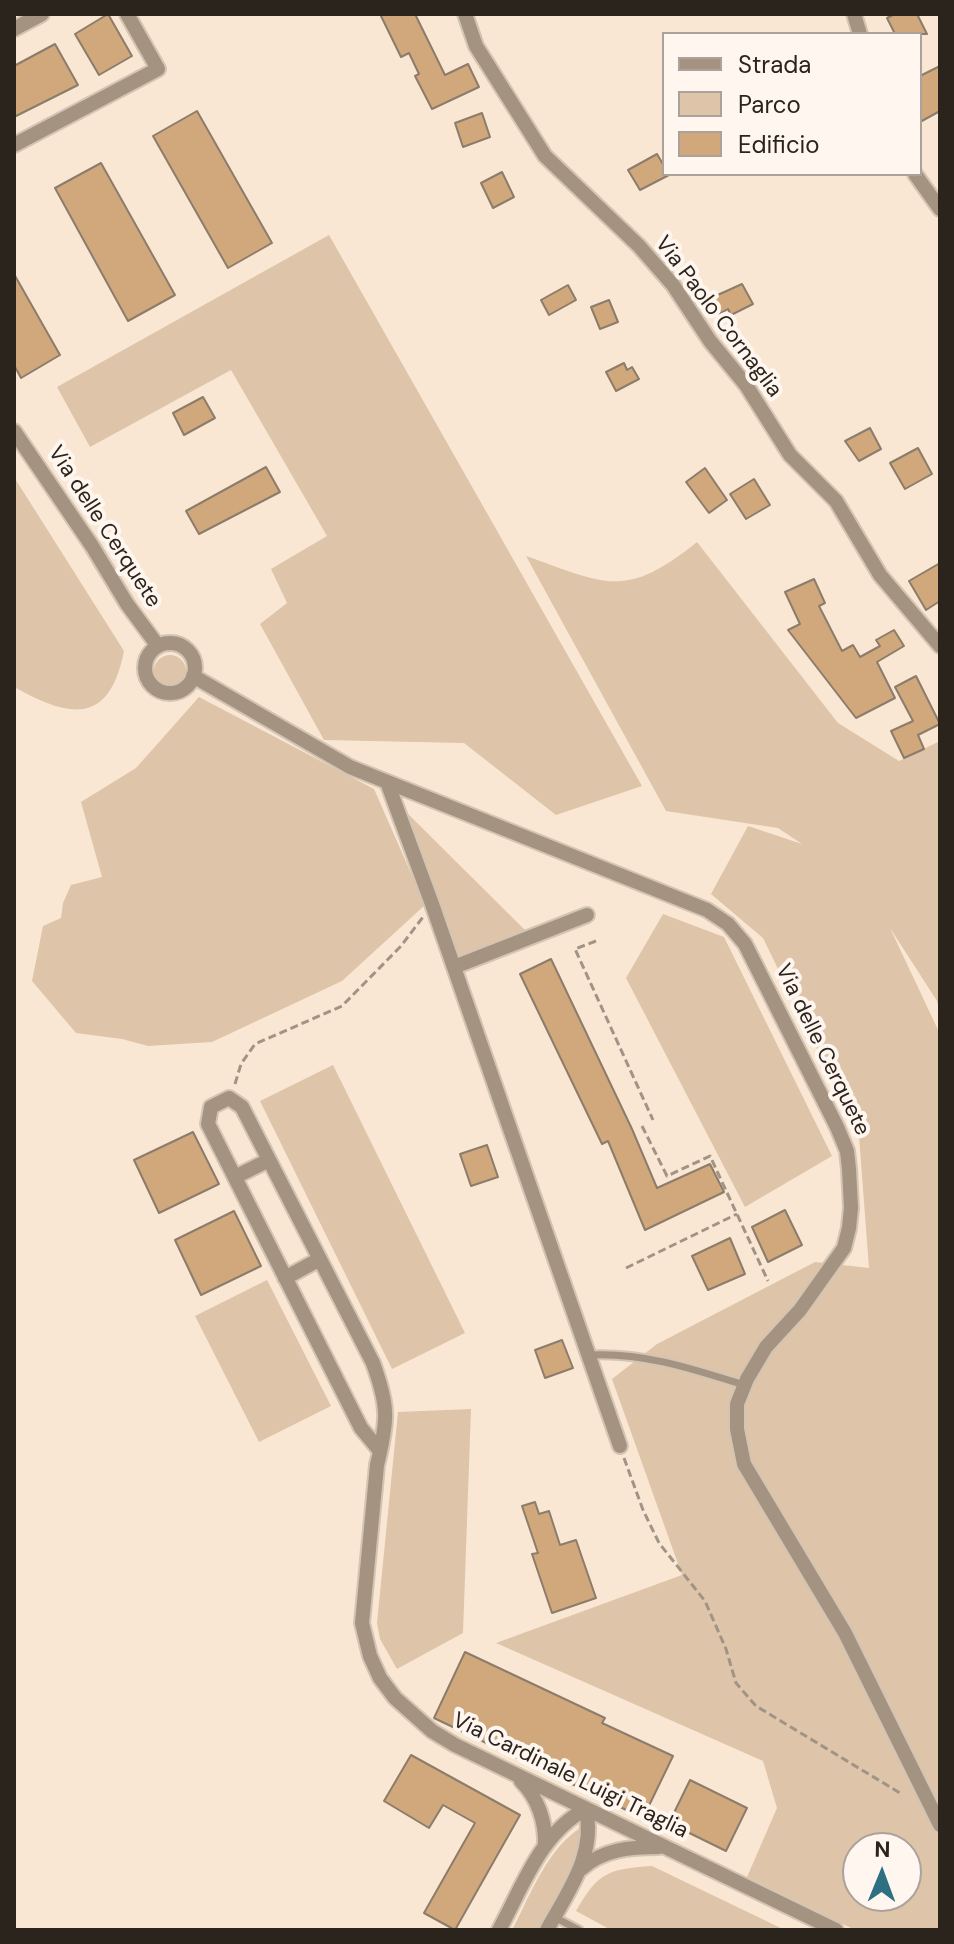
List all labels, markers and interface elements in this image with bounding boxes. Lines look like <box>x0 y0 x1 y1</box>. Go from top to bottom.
legend <box>662 32 922 176</box>
text: Strada <box>738 49 811 80</box>
text: Parco <box>738 89 801 120</box>
text: Edificio <box>738 129 820 160</box>
street label: Via Paolo Cornaglia <box>649 231 787 403</box>
street label: Via delle Cerquete <box>42 441 166 613</box>
street label: Via delle Cerquete <box>769 960 875 1140</box>
street label: Via Cardinale Luigi Traglia <box>448 1707 692 1845</box>
north arrow <box>842 1832 922 1912</box>
text: N <box>874 1835 891 1864</box>

